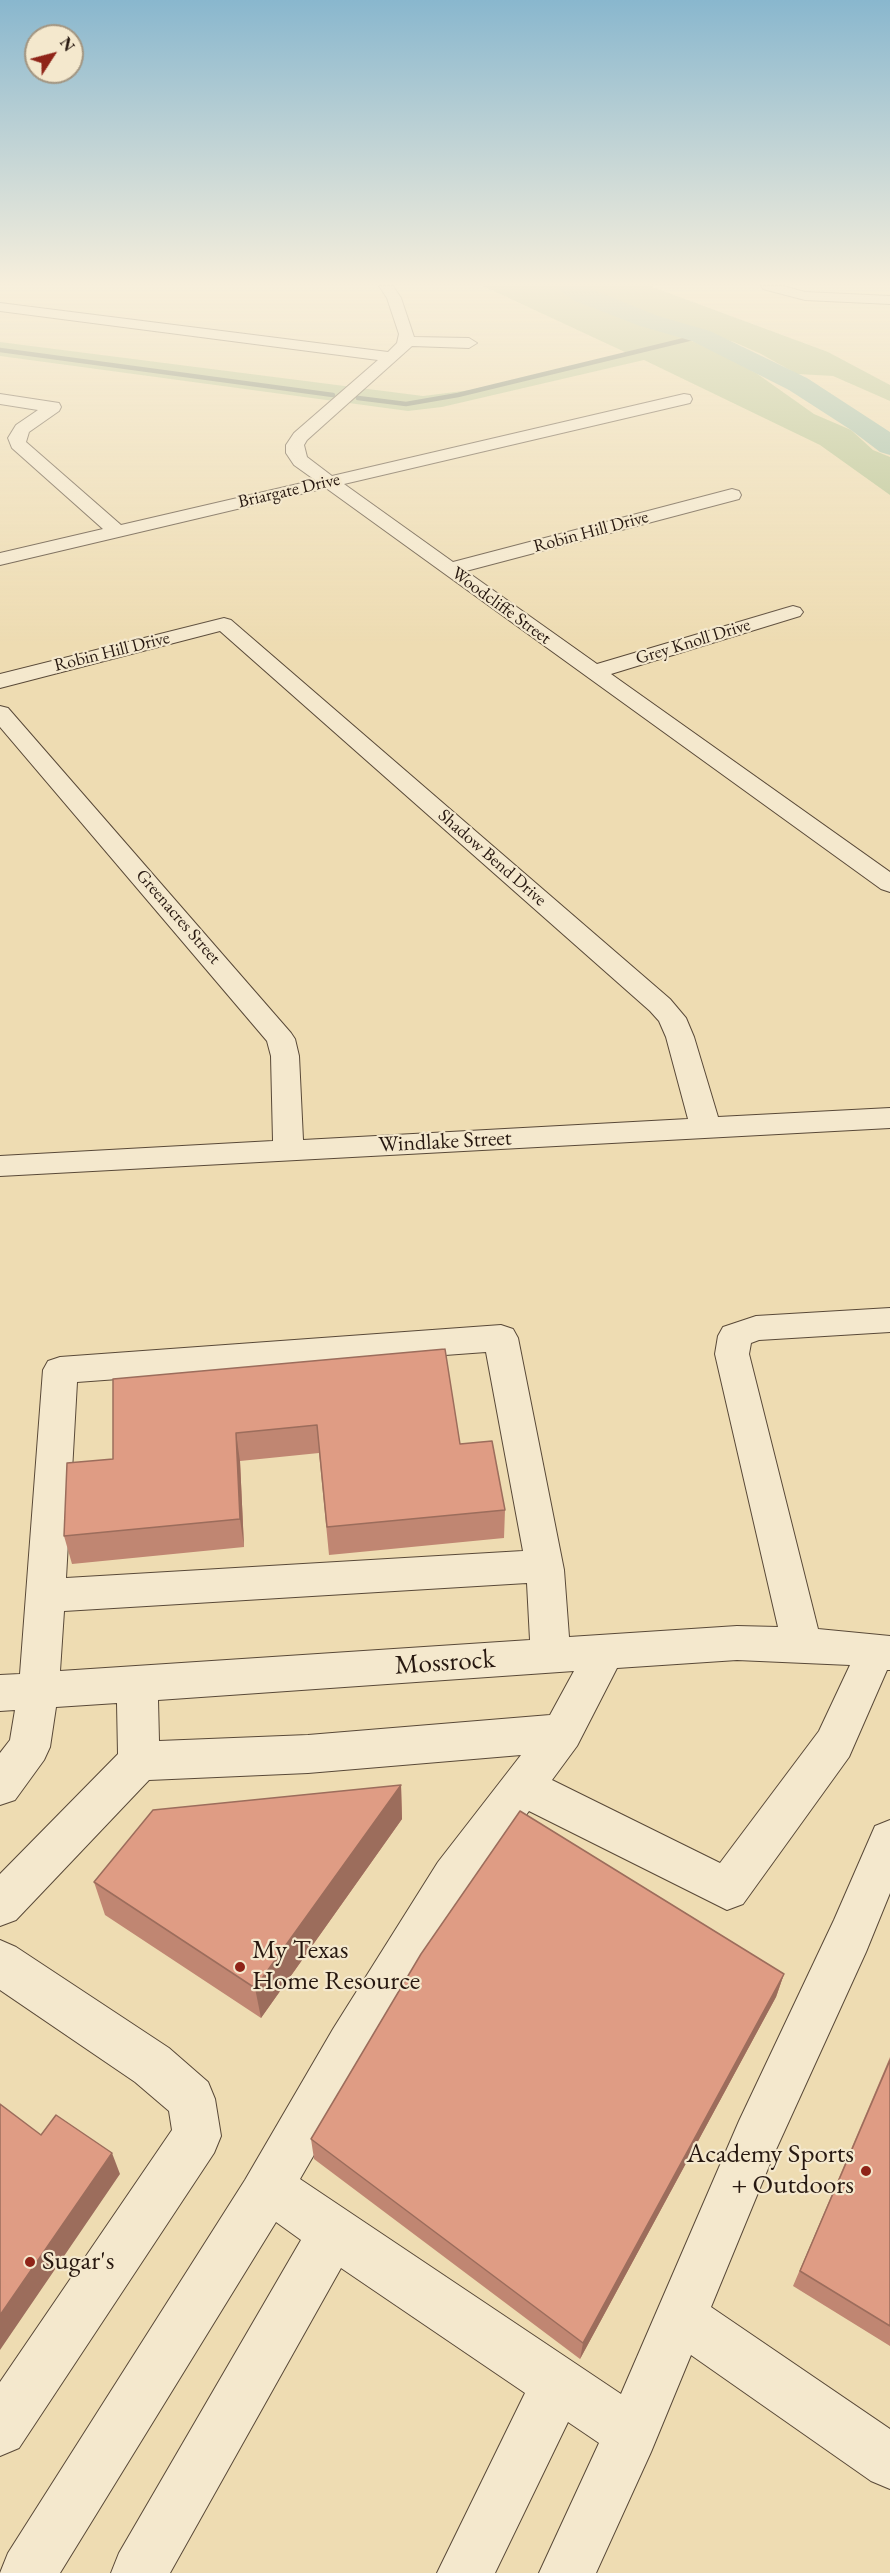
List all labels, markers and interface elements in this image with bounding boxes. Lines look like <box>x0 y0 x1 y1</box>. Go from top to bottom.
north arrow <box>24 24 84 84</box>
text: N <box>55 33 80 56</box>
street label: Briargate Drive <box>236 469 342 513</box>
street label: Robin Hill Drive <box>531 506 651 558</box>
street label: Woodcliffe Street <box>447 563 555 649</box>
street label: Grey Knoll Drive <box>633 614 753 670</box>
street label: Robin Hill Drive <box>52 627 172 677</box>
street label: Shadow Bend Drive <box>433 805 551 911</box>
street label: Greenacres Street <box>131 865 225 969</box>
street label: Windlake Street <box>378 1125 512 1159</box>
street label: Mossrock <box>394 1643 496 1683</box>
place label: My Texas Home Resource <box>252 1935 420 1998</box>
marker: My Texas Home Resource <box>233 1960 247 1974</box>
place label: Academy Sports + Outdoors <box>686 2139 854 2202</box>
marker: Academy Sports + Outdoors <box>859 2164 873 2178</box>
place label: Sugar's <box>42 2246 114 2278</box>
marker: Sugar's <box>23 2255 37 2269</box>

